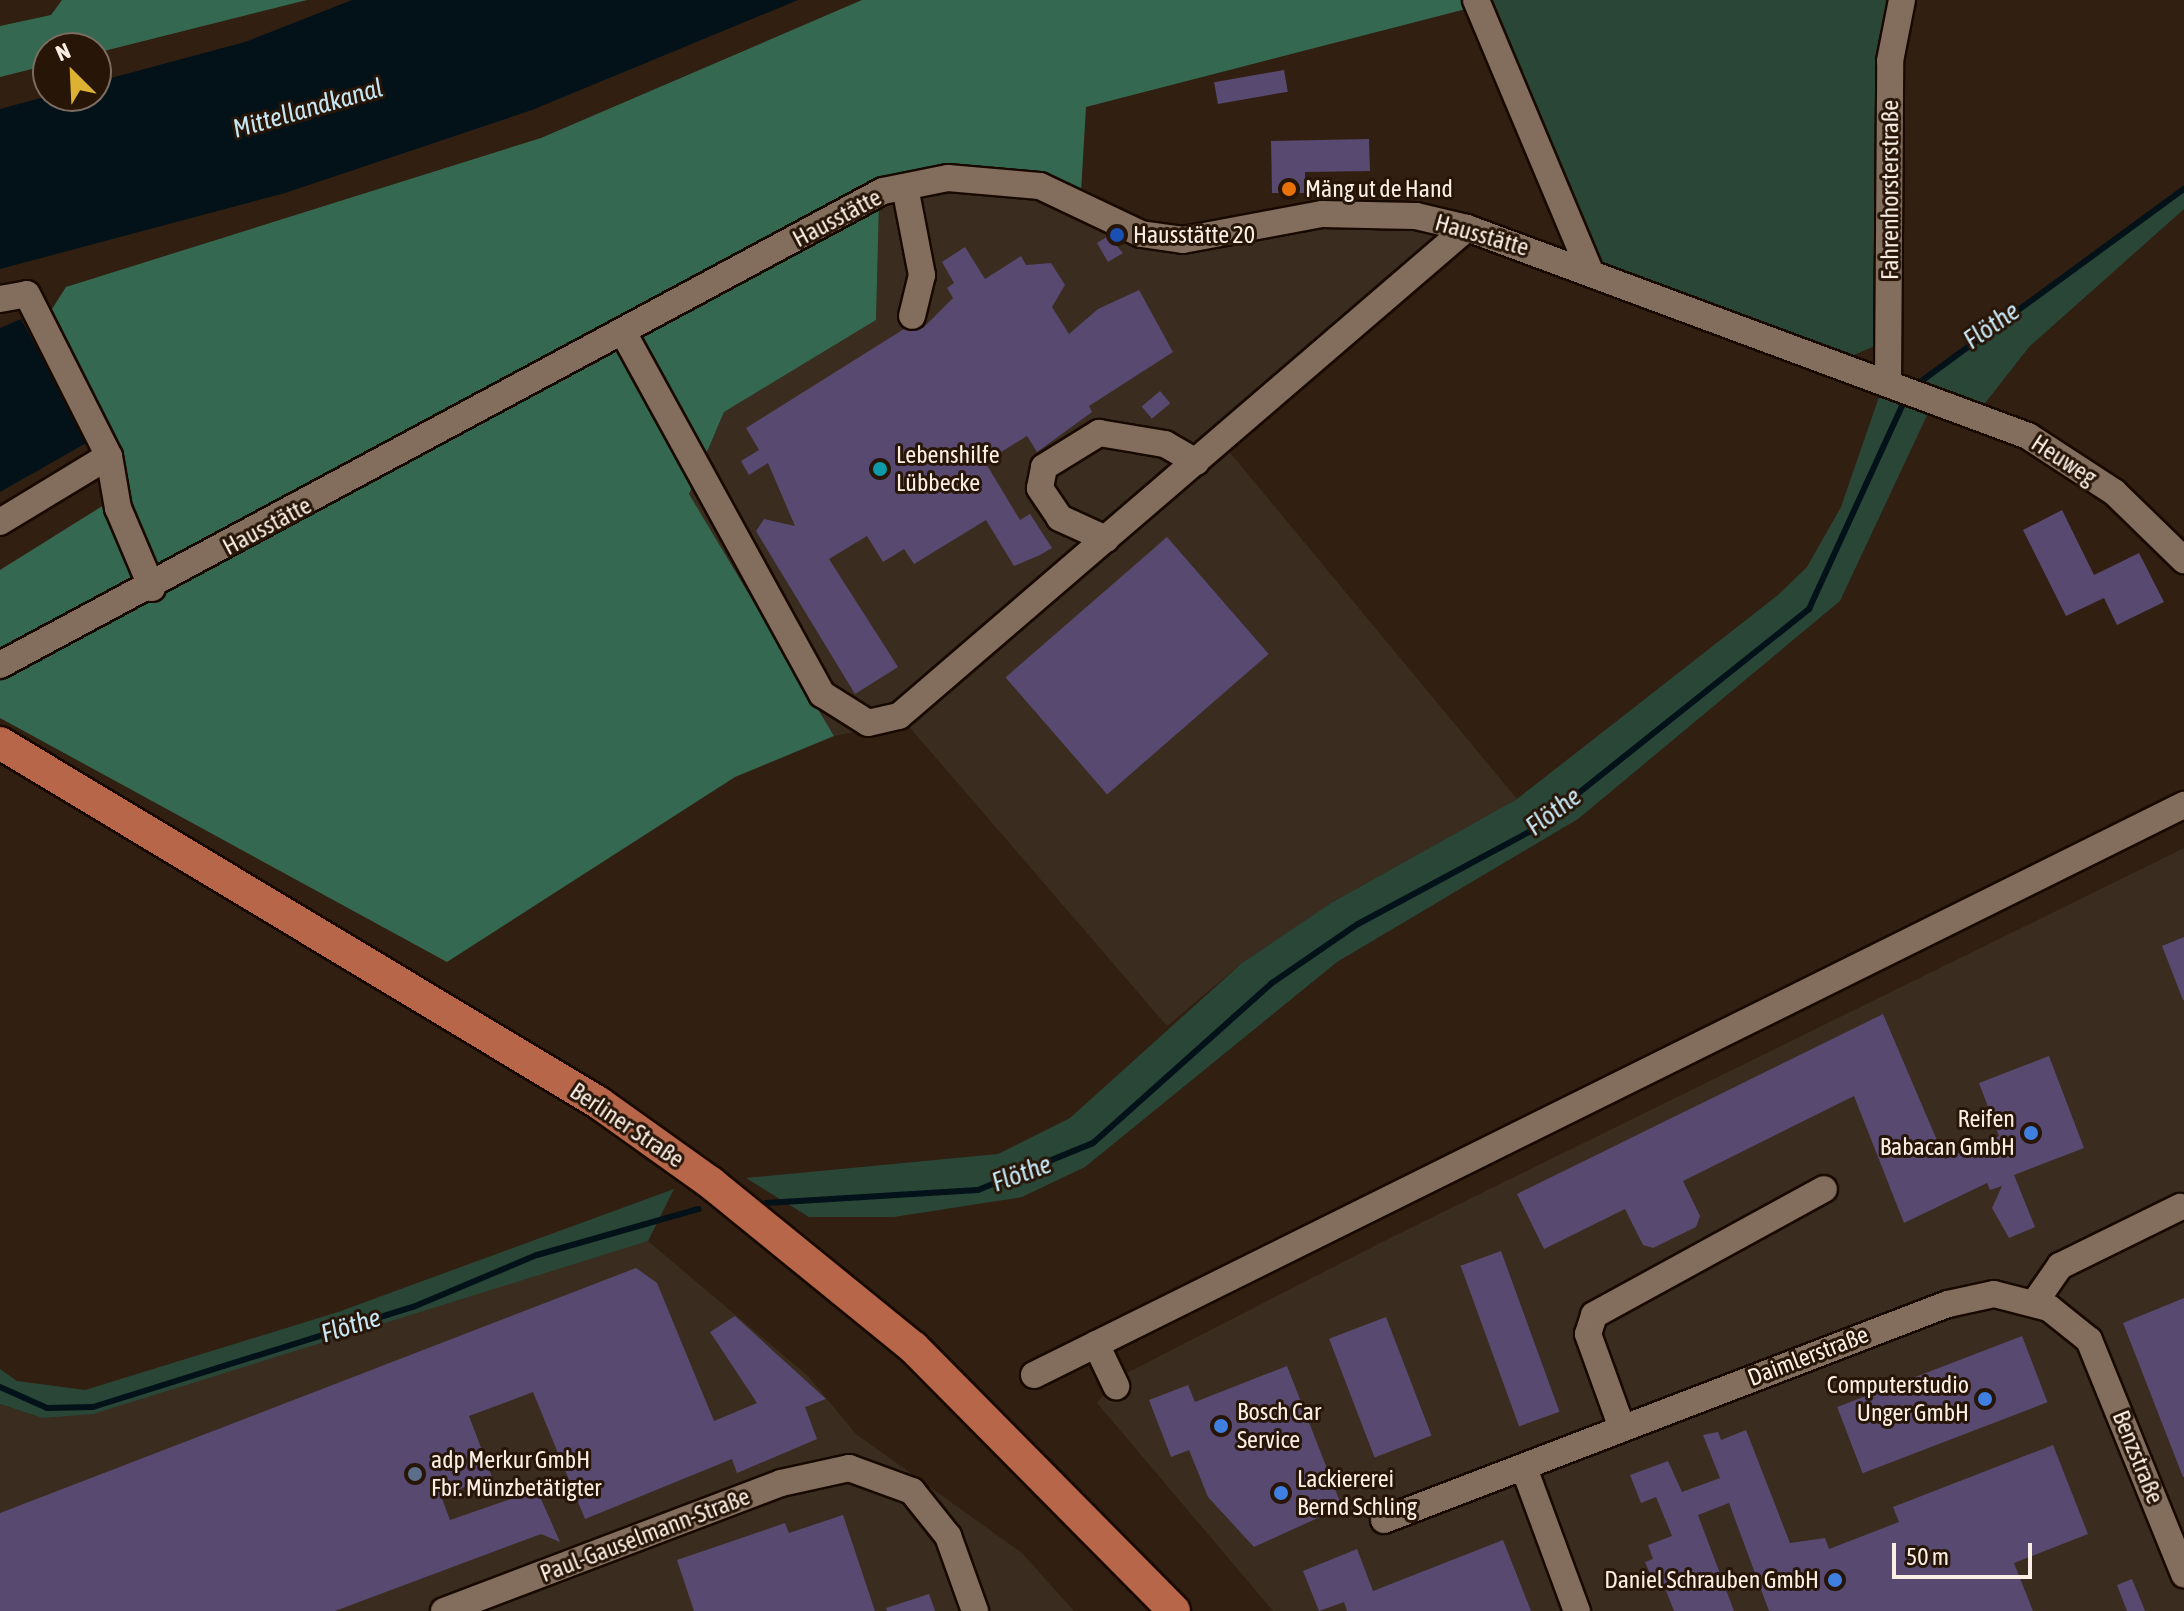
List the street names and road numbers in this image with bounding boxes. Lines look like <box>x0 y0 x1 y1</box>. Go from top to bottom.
street label: Fahrenhorsterstraße <box>1876 100 1904 280</box>
street label: Hausstätte <box>788 183 886 253</box>
street label: Hausstätte <box>1432 208 1532 262</box>
street label: Heuweg <box>2026 428 2102 492</box>
street label: Hausstätte <box>218 491 316 561</box>
street label: Berliner Straße <box>565 1076 689 1174</box>
street label: Daimlerstraße <box>1744 1320 1872 1392</box>
street label: Benzstraße <box>2106 1406 2170 1508</box>
street label: Paul-Gauselmann-Straße <box>536 1482 754 1588</box>

